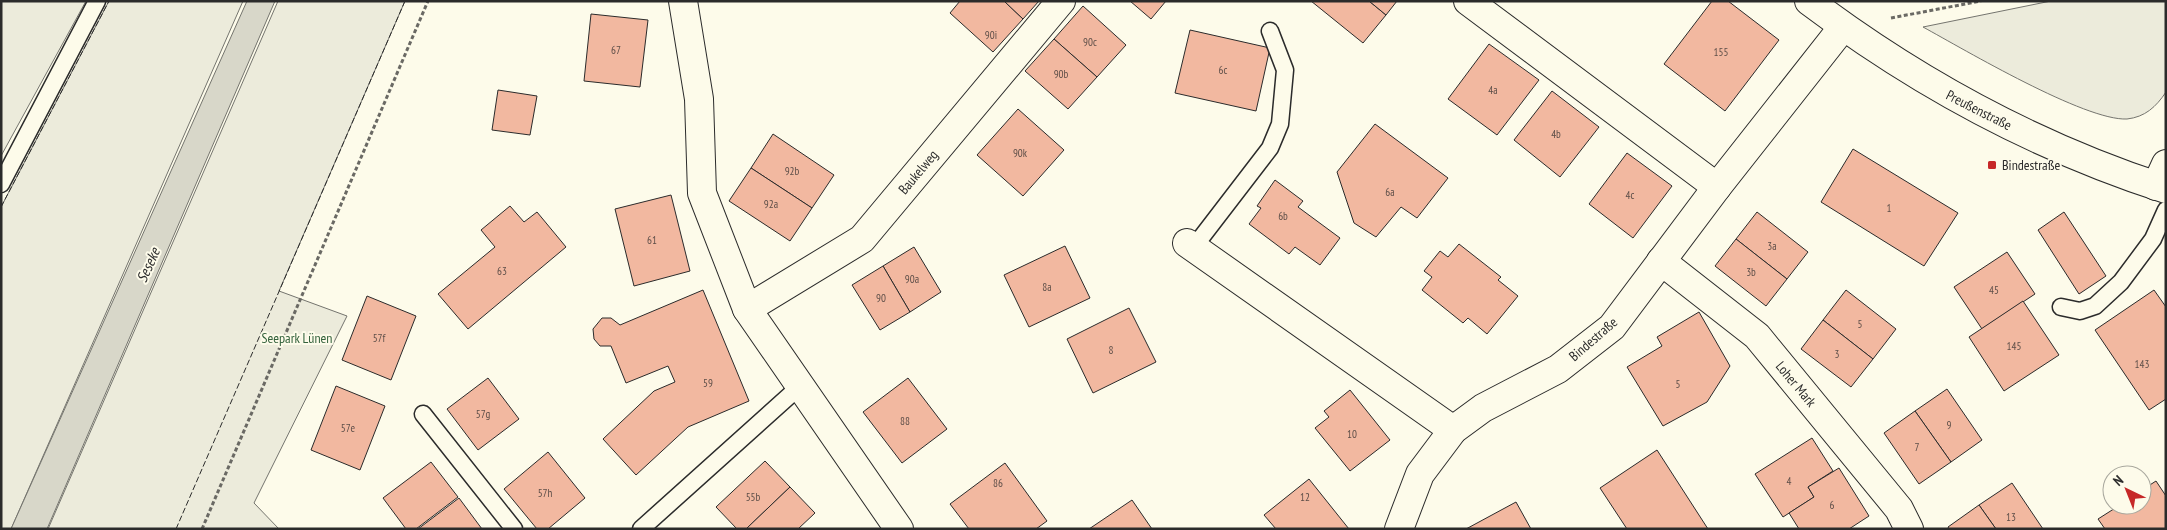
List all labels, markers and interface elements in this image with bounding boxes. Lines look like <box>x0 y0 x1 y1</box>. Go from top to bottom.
house number: 90i <box>985 28 997 42</box>
house number: 90c <box>1083 35 1097 49</box>
house number: 67 <box>611 43 621 57</box>
house number: 155 <box>1714 45 1728 59</box>
house number: 6c <box>1219 63 1228 77</box>
house number: 90b <box>1054 67 1069 81</box>
house number: 4a <box>1488 83 1498 97</box>
street label: Preußenstraße <box>1943 86 2015 134</box>
house number: 4b <box>1551 127 1561 141</box>
street label: Baukelweg <box>894 146 942 198</box>
house number: 90k <box>1013 146 1028 160</box>
place label: Bindestraße <box>2002 156 2060 174</box>
marker: Bindestraße <box>1986 159 1998 171</box>
house number: 92b <box>785 164 800 178</box>
house number: 6a <box>1385 185 1395 199</box>
house number: 4c <box>1626 188 1635 202</box>
house number: 92a <box>764 197 778 211</box>
house number: 1 <box>1887 201 1892 215</box>
house number: 6b <box>1278 209 1288 223</box>
house number: 61 <box>647 233 657 247</box>
house number: 3a <box>1767 239 1777 253</box>
water label: Seseke <box>132 244 164 285</box>
house number: 63 <box>497 264 507 278</box>
house number: 3b <box>1746 265 1756 279</box>
house number: 90a <box>905 272 919 286</box>
house number: 8a <box>1042 280 1052 294</box>
house number: 45 <box>1989 283 1999 297</box>
house number: 90 <box>876 291 886 305</box>
street label: Bindestraße <box>1565 313 1621 365</box>
house number: 5 <box>1858 317 1863 331</box>
park label: Seepark Lünen <box>262 329 333 347</box>
house number: 57f <box>373 331 387 345</box>
house number: 145 <box>2007 339 2021 353</box>
house number: 8 <box>1109 343 1114 357</box>
house number: 3 <box>1835 347 1840 361</box>
house number: 143 <box>2135 357 2149 371</box>
street label: Loher Mark <box>1772 358 1821 411</box>
house number: 59 <box>703 376 713 390</box>
house number: 5 <box>1676 377 1681 391</box>
house number: 57g <box>476 407 490 421</box>
house number: 88 <box>900 414 910 428</box>
house number: 9 <box>1947 418 1952 432</box>
house number: 57e <box>341 421 356 435</box>
house number: 10 <box>1347 427 1357 441</box>
house number: 7 <box>1915 440 1920 454</box>
north arrow <box>2102 465 2152 515</box>
text: N <box>2109 471 2127 490</box>
house number: 4 <box>1787 474 1792 488</box>
house number: 86 <box>993 476 1003 490</box>
house number: 57h <box>538 486 553 500</box>
house number: 55b <box>746 490 761 504</box>
house number: 12 <box>1300 490 1310 504</box>
house number: 6 <box>1830 498 1835 512</box>
house number: 13 <box>2006 510 2016 524</box>

